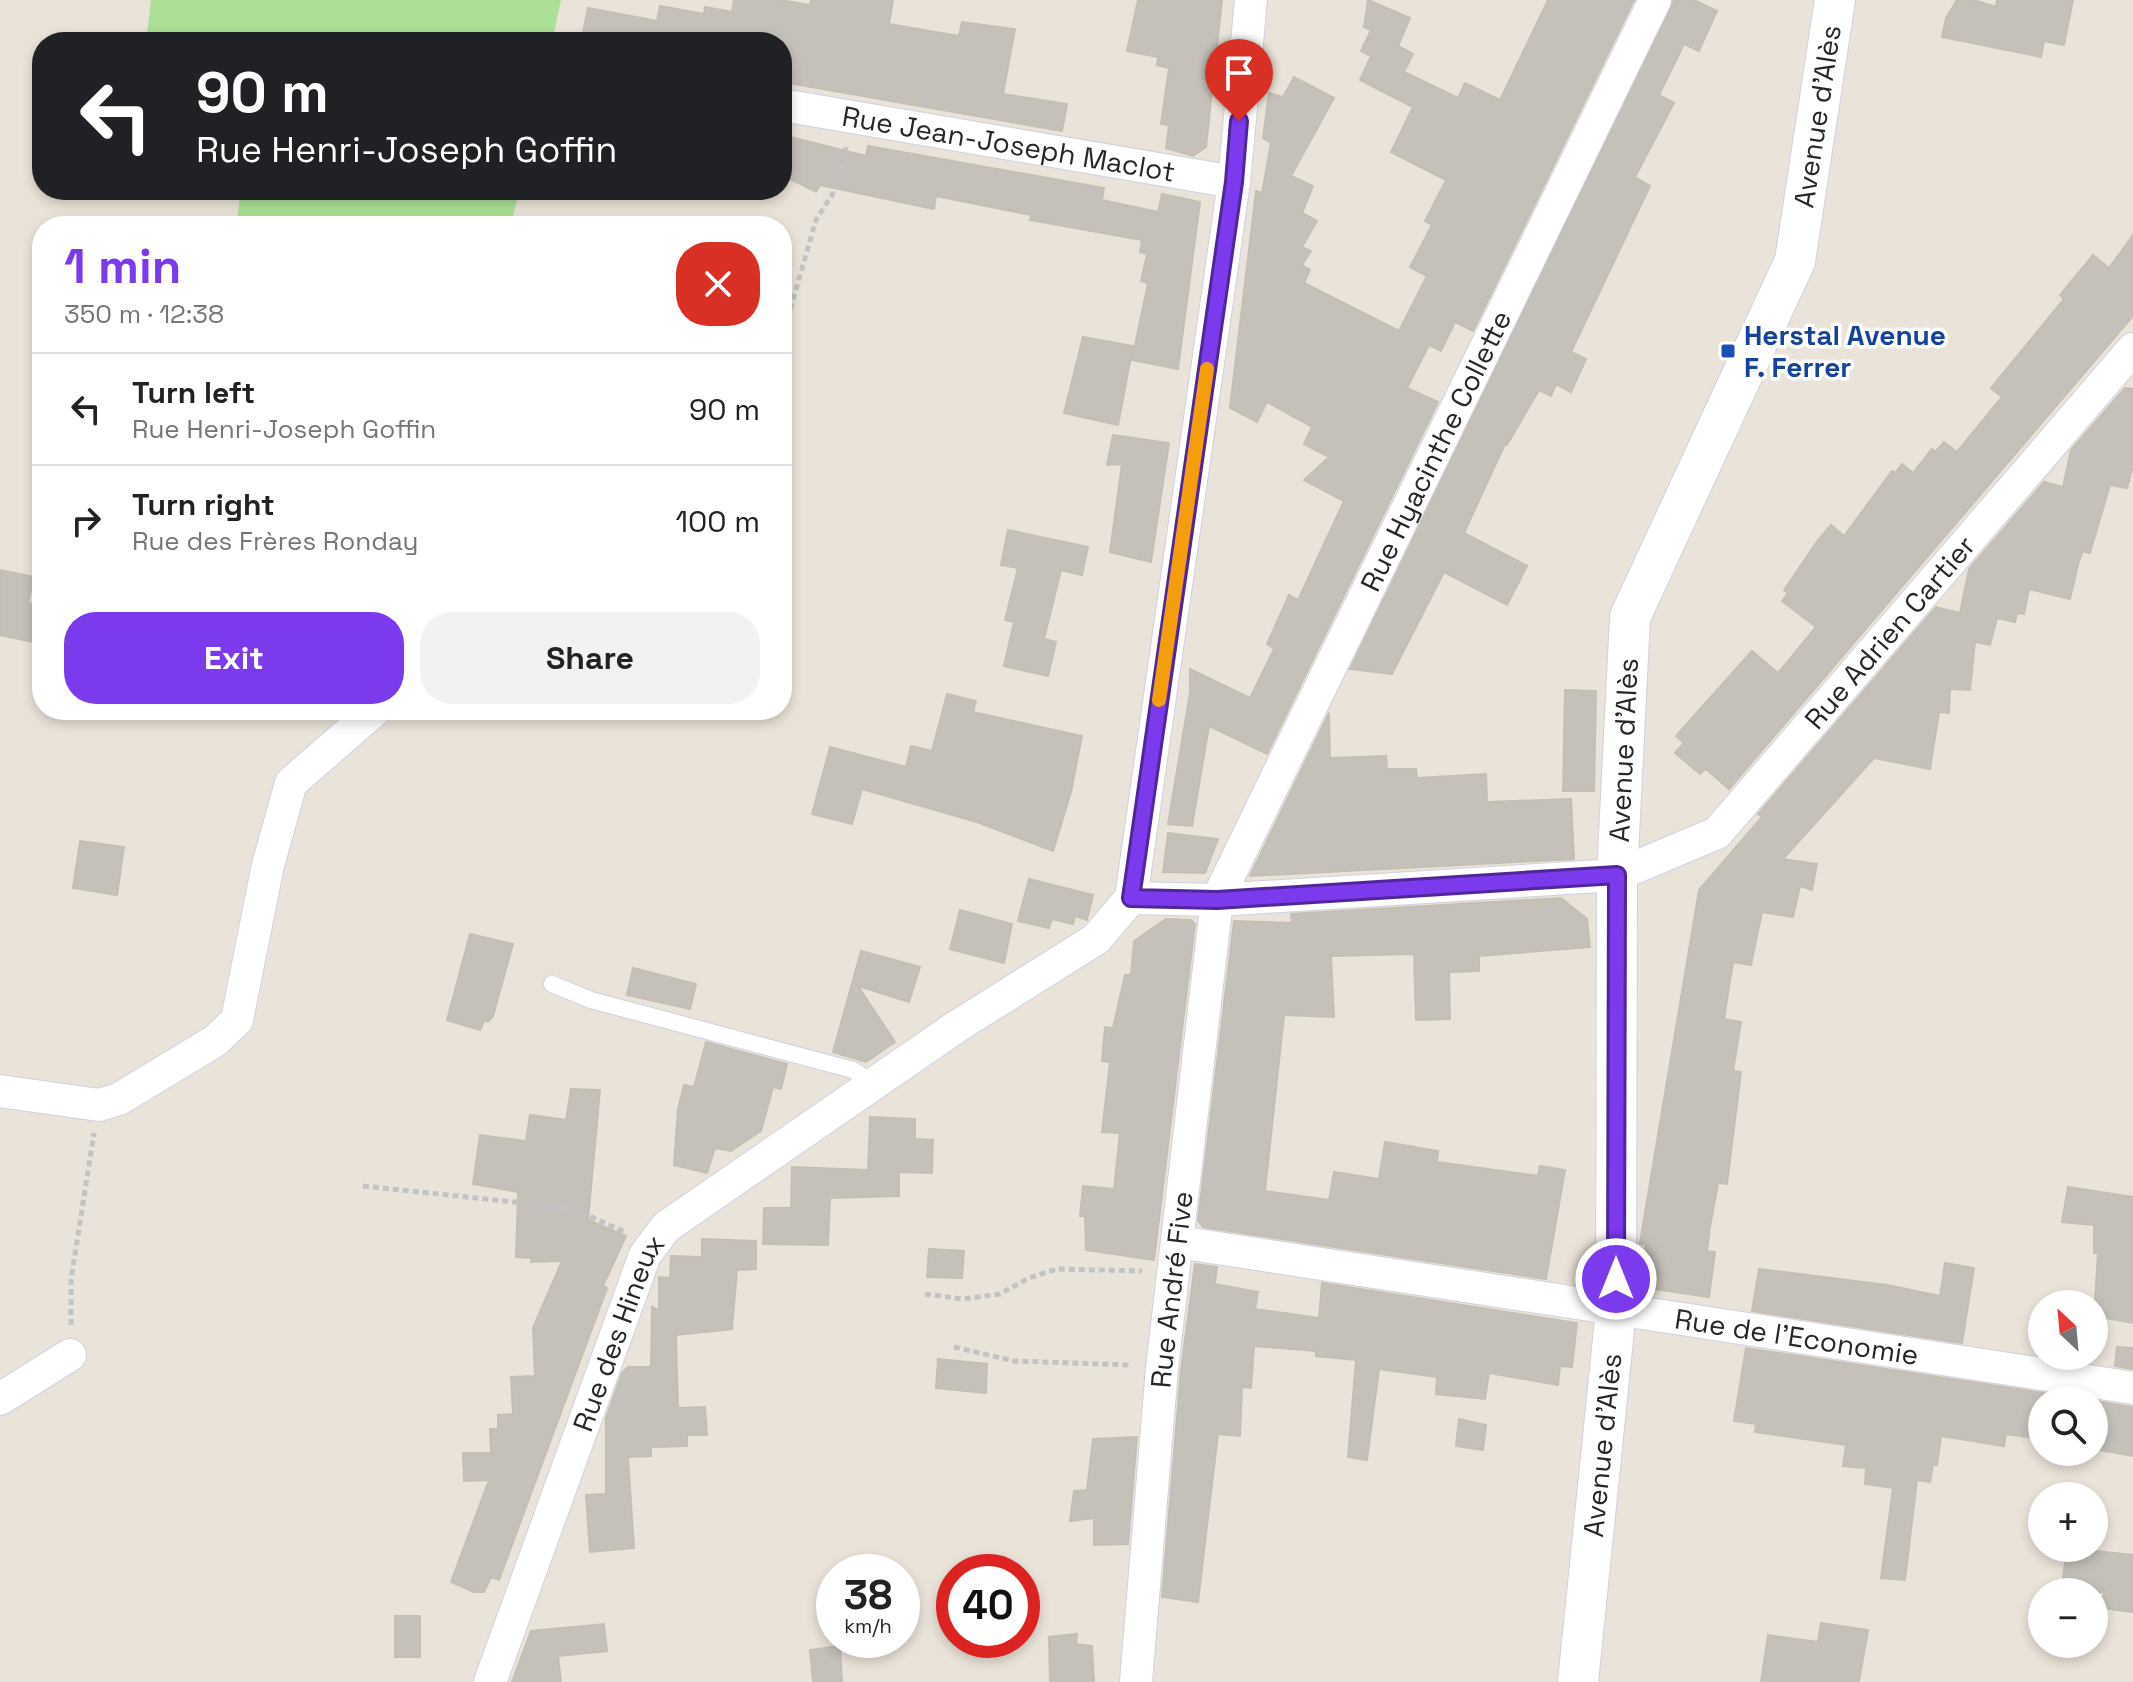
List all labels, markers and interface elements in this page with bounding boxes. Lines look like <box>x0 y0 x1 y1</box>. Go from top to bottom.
street label: Avenue d'Alès <box>1785 22 1849 210</box>
pin <box>1205 39 1273 121</box>
icon: arrive <box>1217 51 1261 95</box>
text: 90 m <box>196 57 329 128</box>
icon: left <box>64 64 168 168</box>
street label: Rue Jean-Joseph Maclot <box>839 98 1178 190</box>
text: Rue Henri-Joseph Goffin <box>196 127 617 173</box>
text: 1 min <box>64 236 181 297</box>
button: close <box>676 242 760 326</box>
text: 350 m · 12:38 <box>64 297 224 331</box>
street label: Rue Hyacinthe Collette <box>1352 304 1519 597</box>
place label: Herstal Avenue F. Ferrer <box>1744 317 1946 385</box>
marker: Herstal Avenue F. Ferrer <box>1719 342 1737 360</box>
text: Turn left <box>132 373 255 412</box>
icon: left <box>64 387 108 431</box>
text: 90 m <box>689 390 760 429</box>
text: Rue Henri-Joseph Goffin <box>132 412 436 446</box>
text: Turn right <box>132 485 275 524</box>
icon: right <box>64 499 108 543</box>
text: 100 m <box>675 502 760 541</box>
text: Rue des Frères Ronday <box>132 524 418 558</box>
street label: Rue Adrien Cartier <box>1796 528 1983 736</box>
button: Exit <box>64 612 404 704</box>
button: Share <box>420 612 760 704</box>
street label: Avenue d'Alès <box>1601 657 1646 843</box>
street label: Rue André Five <box>1142 1189 1201 1390</box>
street label: Rue des Hineux <box>565 1227 672 1436</box>
position arrow <box>1574 1237 1658 1321</box>
north arrow <box>2028 1290 2108 1370</box>
map controls <box>2028 1290 2108 1658</box>
street label: Rue de l'Economie <box>1672 1300 1921 1373</box>
street label: Avenue d'Alès <box>1575 1352 1629 1539</box>
button: search <box>2028 1386 2108 1466</box>
button: + <box>2028 1482 2108 1562</box>
speed limit sign: 40 <box>936 1554 1040 1658</box>
text: 38 <box>844 1570 892 1621</box>
button: − <box>2028 1578 2108 1658</box>
text: km/h <box>844 1613 892 1639</box>

